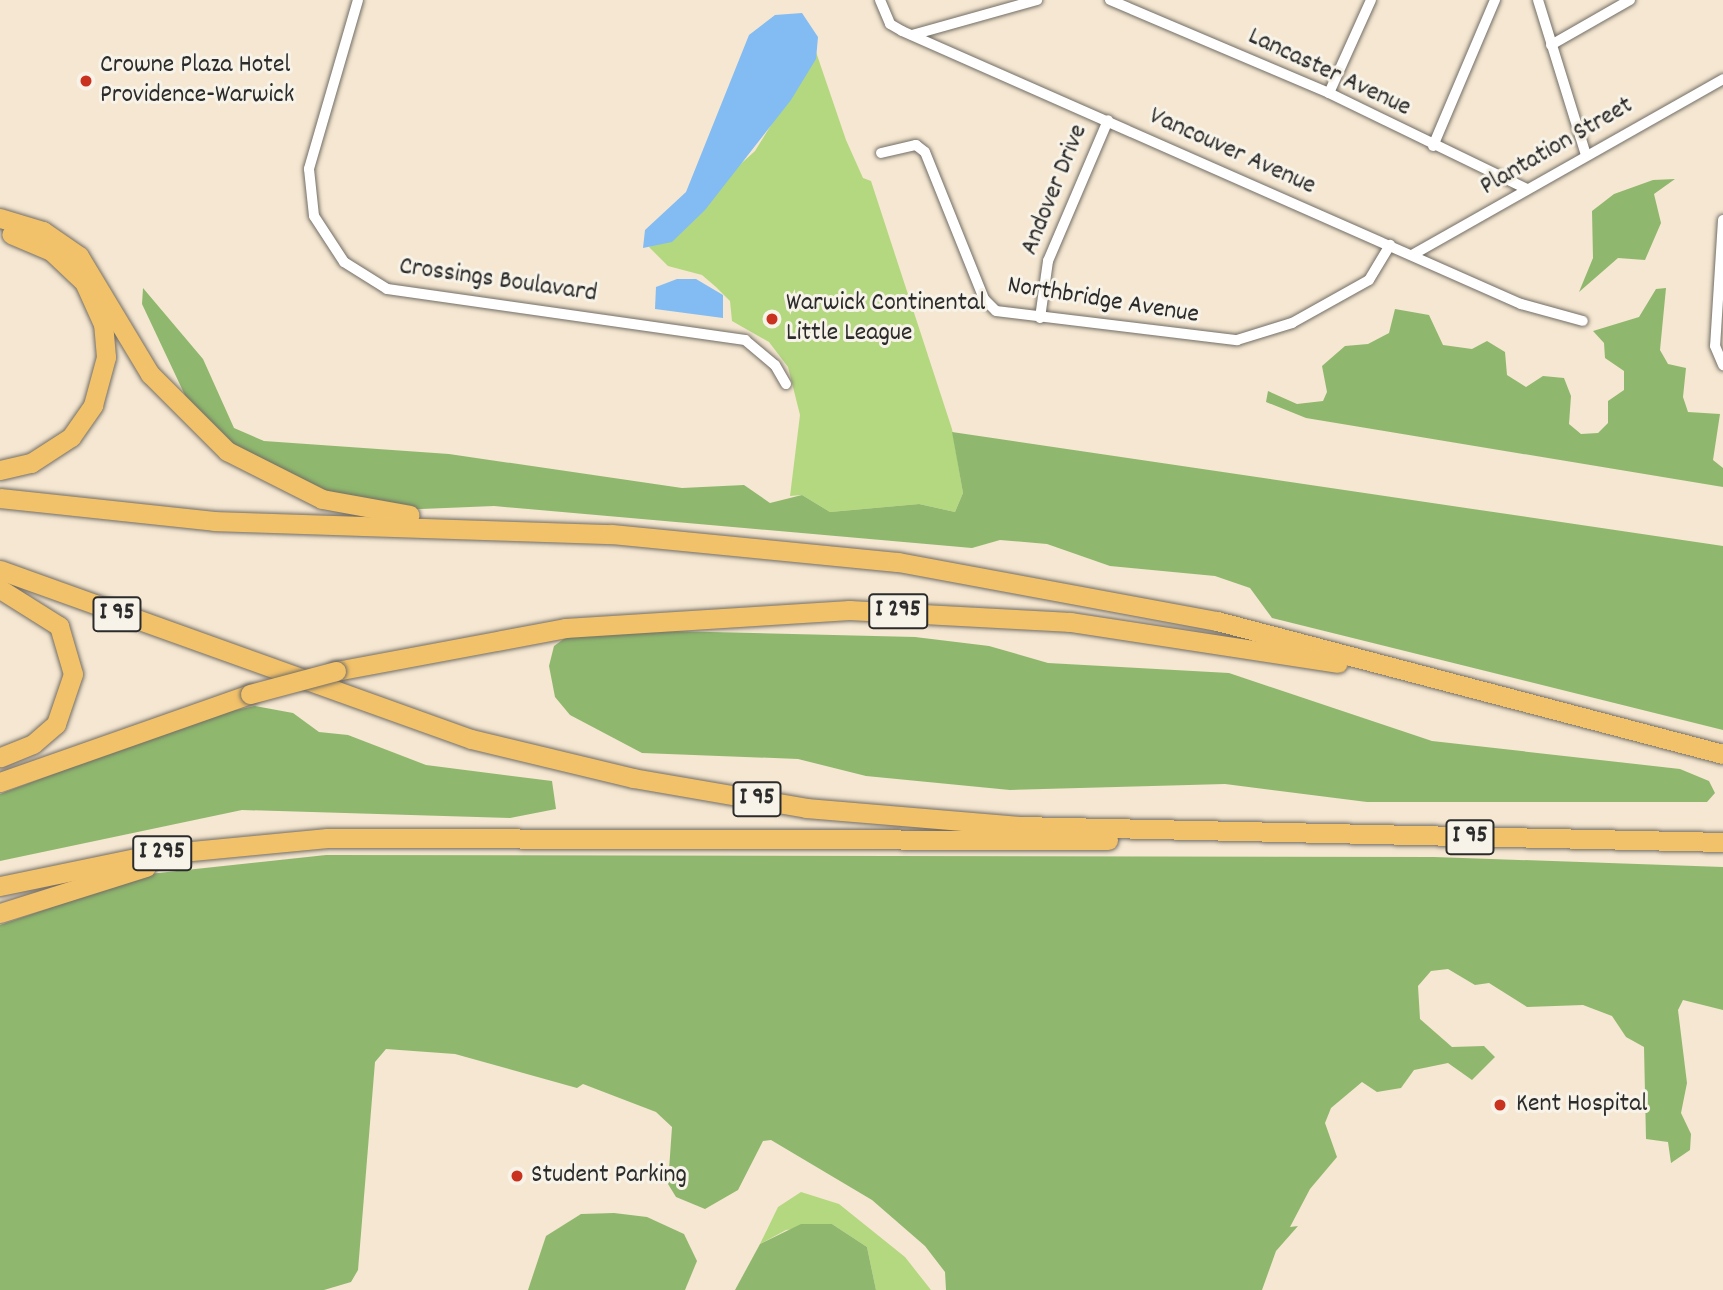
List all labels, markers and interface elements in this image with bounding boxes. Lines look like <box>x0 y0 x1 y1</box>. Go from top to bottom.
street label: Lancaster Avenue <box>1243 22 1415 124</box>
place label: Crowne Plaza Hotel Providence-Warwick <box>100 50 294 112</box>
marker: Crowne Plaza Hotel Providence-Warwick <box>78 73 94 89</box>
street label: Plantation Street <box>1475 91 1639 203</box>
street label: Vancouver Avenue <box>1144 101 1320 203</box>
street label: Andover Drive <box>1015 120 1095 260</box>
street label: Crossings Boulavard <box>397 252 599 310</box>
street label: Northbridge Avenue <box>1005 270 1201 332</box>
place label: Warwick Continental Little League <box>786 288 986 350</box>
marker: Warwick Continental Little League <box>764 311 780 327</box>
road number: I 295 <box>866 590 930 632</box>
road number: I 95 <box>91 594 143 634</box>
road number: I 95 <box>731 778 783 820</box>
road number: I 95 <box>1444 816 1496 858</box>
road number: I 295 <box>130 832 194 874</box>
place label: Kent Hospital <box>1516 1089 1648 1121</box>
marker: Kent Hospital <box>1490 1095 1510 1115</box>
place label: Student Parking <box>531 1160 687 1192</box>
marker: Student Parking <box>509 1168 525 1184</box>

